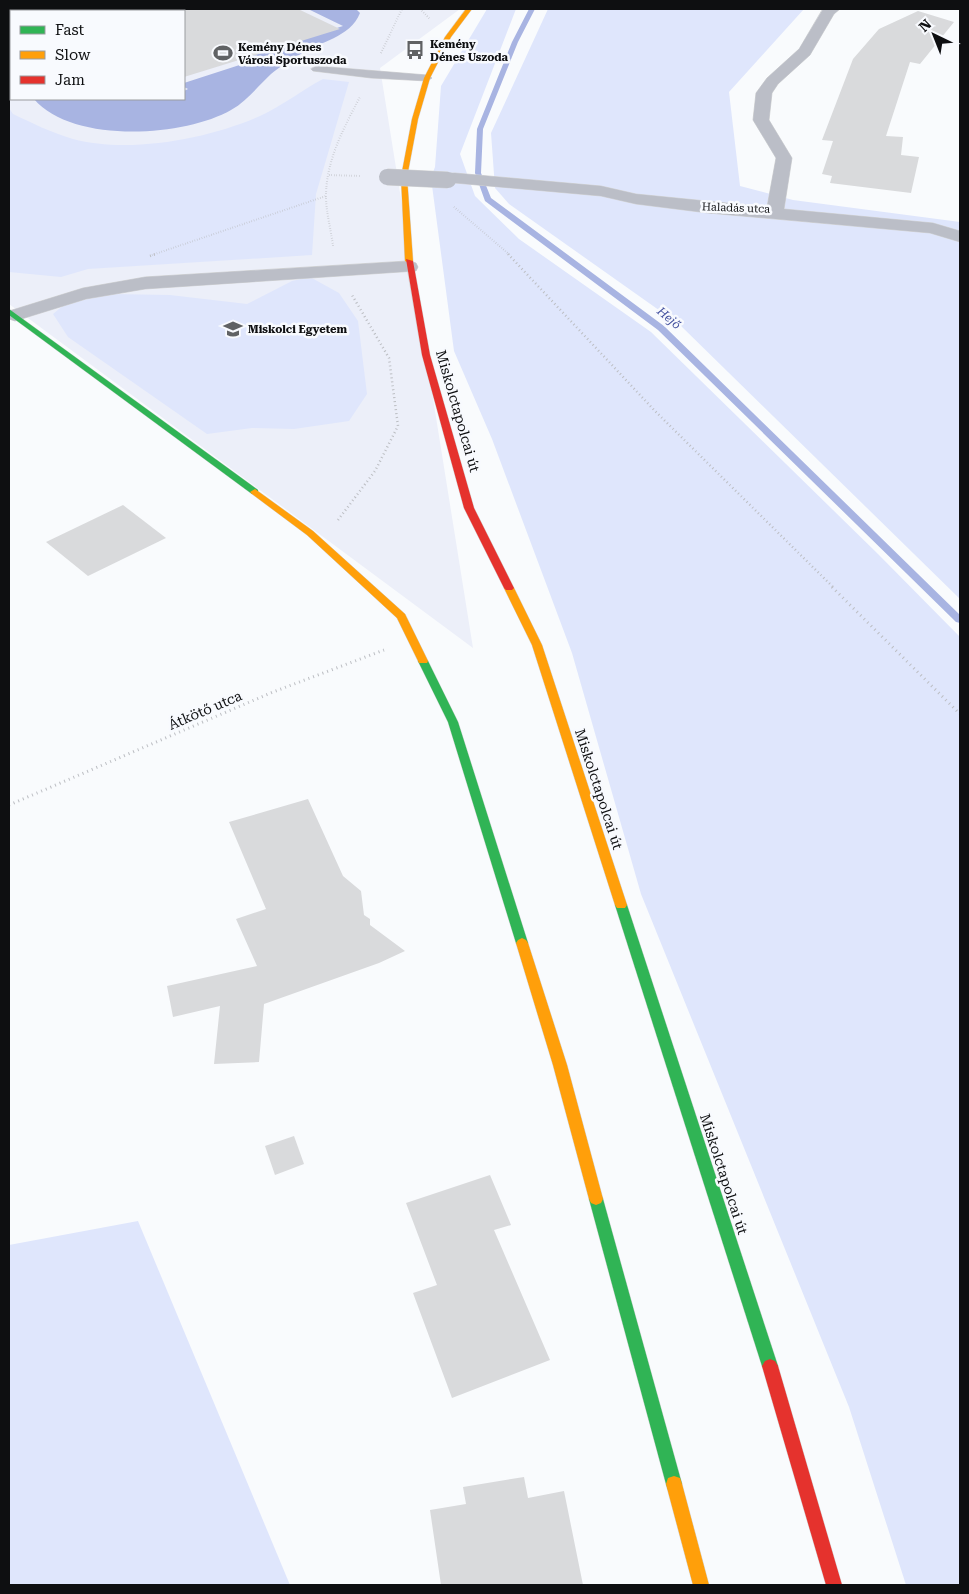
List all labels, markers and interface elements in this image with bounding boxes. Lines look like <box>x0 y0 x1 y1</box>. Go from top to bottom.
legend <box>10 10 185 100</box>
north arrow <box>909 10 959 60</box>
text: N <box>916 16 935 35</box>
text: Fast <box>55 21 85 39</box>
place label: Kemény Dénes Uszoda <box>430 38 509 64</box>
bus stop icon: Kemény Dénes Uszoda <box>404 39 426 61</box>
place label: Kemény Dénes Városi Sportuszoda <box>238 41 347 67</box>
sports icon: Kemény Dénes Városi Sportuszoda <box>212 42 234 64</box>
text: Slow <box>55 46 91 64</box>
text: Jam <box>55 71 85 89</box>
street label: Haladás utca <box>702 200 770 216</box>
water label: Hejő <box>654 303 684 332</box>
school or university icon: Miskolci Egyetem <box>222 318 244 340</box>
place label: Miskolci Egyetem <box>248 323 347 336</box>
street label: Miskolctapolcai út <box>433 348 483 474</box>
street label: Átkötő utca <box>166 687 245 733</box>
street label: Miskolctapolcai út <box>572 727 626 851</box>
street label: Miskolctapolcai út <box>697 1112 751 1236</box>

